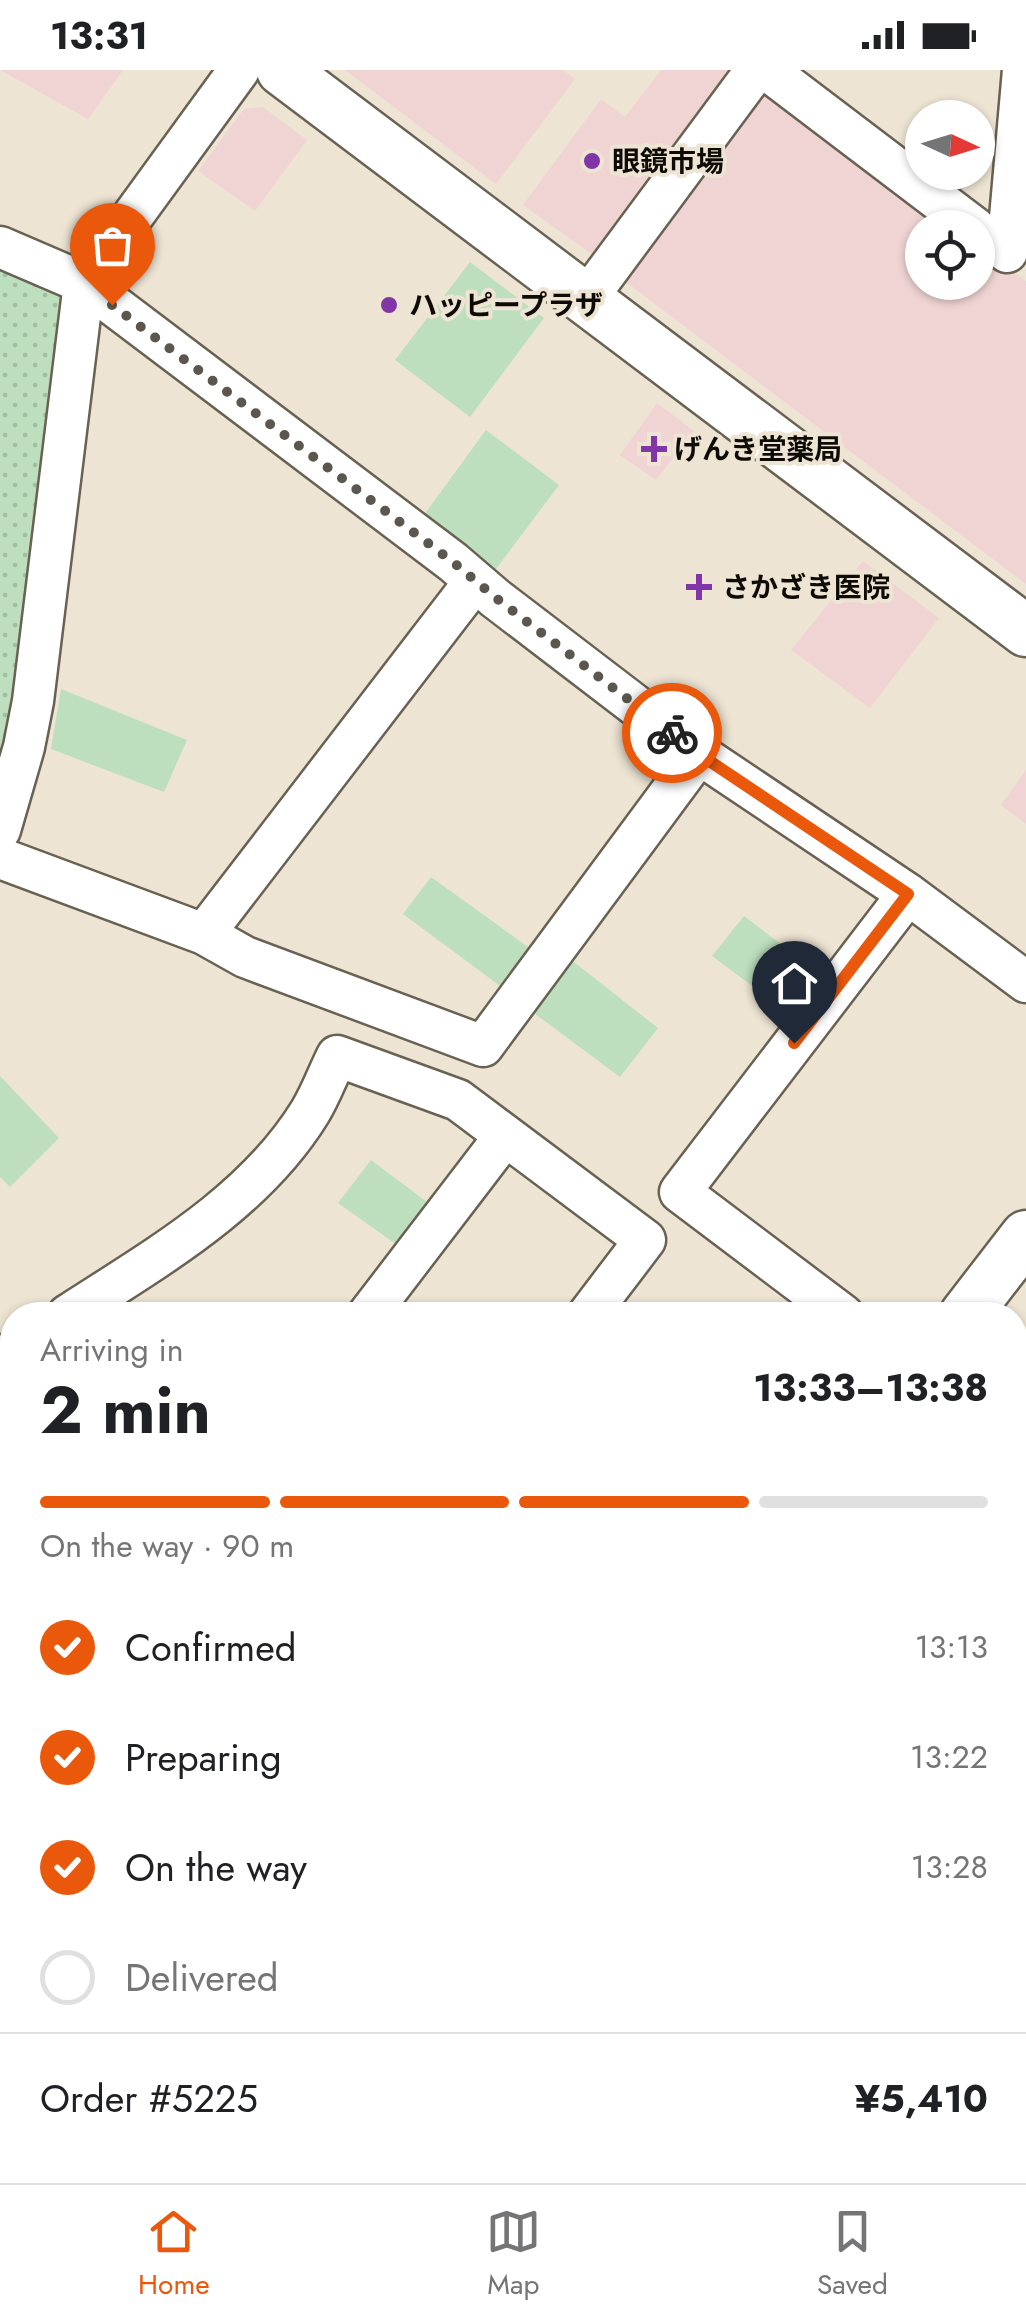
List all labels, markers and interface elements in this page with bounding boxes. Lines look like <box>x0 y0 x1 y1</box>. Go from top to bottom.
text: 13:31 <box>50 8 148 63</box>
north arrow <box>905 100 995 190</box>
map controls <box>905 100 995 300</box>
place label: 眼鏡市場 <box>612 141 724 182</box>
marker: 眼鏡市場 <box>581 150 603 172</box>
pin <box>70 203 155 306</box>
button: locate <box>905 210 995 300</box>
icon: bag <box>85 218 140 273</box>
place label: ハッピープラザ <box>409 285 603 326</box>
marker: ハッピープラザ <box>378 294 400 316</box>
place label: げんき堂薬局 <box>674 429 842 470</box>
marker: げんき堂薬局 <box>643 438 665 460</box>
place label: さかざき医院 <box>722 567 890 608</box>
marker: さかざき医院 <box>686 574 712 600</box>
courier <box>622 683 722 783</box>
icon: bike <box>645 706 700 761</box>
pin <box>752 941 837 1044</box>
icon: home <box>767 956 822 1011</box>
text: Arriving in <box>40 1327 184 1373</box>
text: 13:33–13:38 <box>753 1360 988 1415</box>
text: 2 min <box>40 1363 211 1457</box>
text: On the way · 90 m <box>40 1523 294 1569</box>
icon: check <box>40 1620 95 1675</box>
text: Confirmed <box>125 1620 296 1675</box>
text: 13:13 <box>915 1624 988 1670</box>
icon: check <box>40 1730 95 1785</box>
text: Preparing <box>125 1730 282 1785</box>
text: 13:22 <box>910 1734 988 1780</box>
icon: check <box>40 1840 95 1895</box>
text: On the way <box>125 1840 307 1895</box>
text: 13:28 <box>911 1844 988 1890</box>
text: Delivered <box>125 1950 278 2005</box>
text: Order #5225 <box>40 2071 258 2126</box>
text: ¥5,410 <box>855 2071 988 2126</box>
tab: Home <box>138 2204 210 2305</box>
tab: Map <box>486 2204 541 2305</box>
tab: Saved <box>817 2204 888 2305</box>

